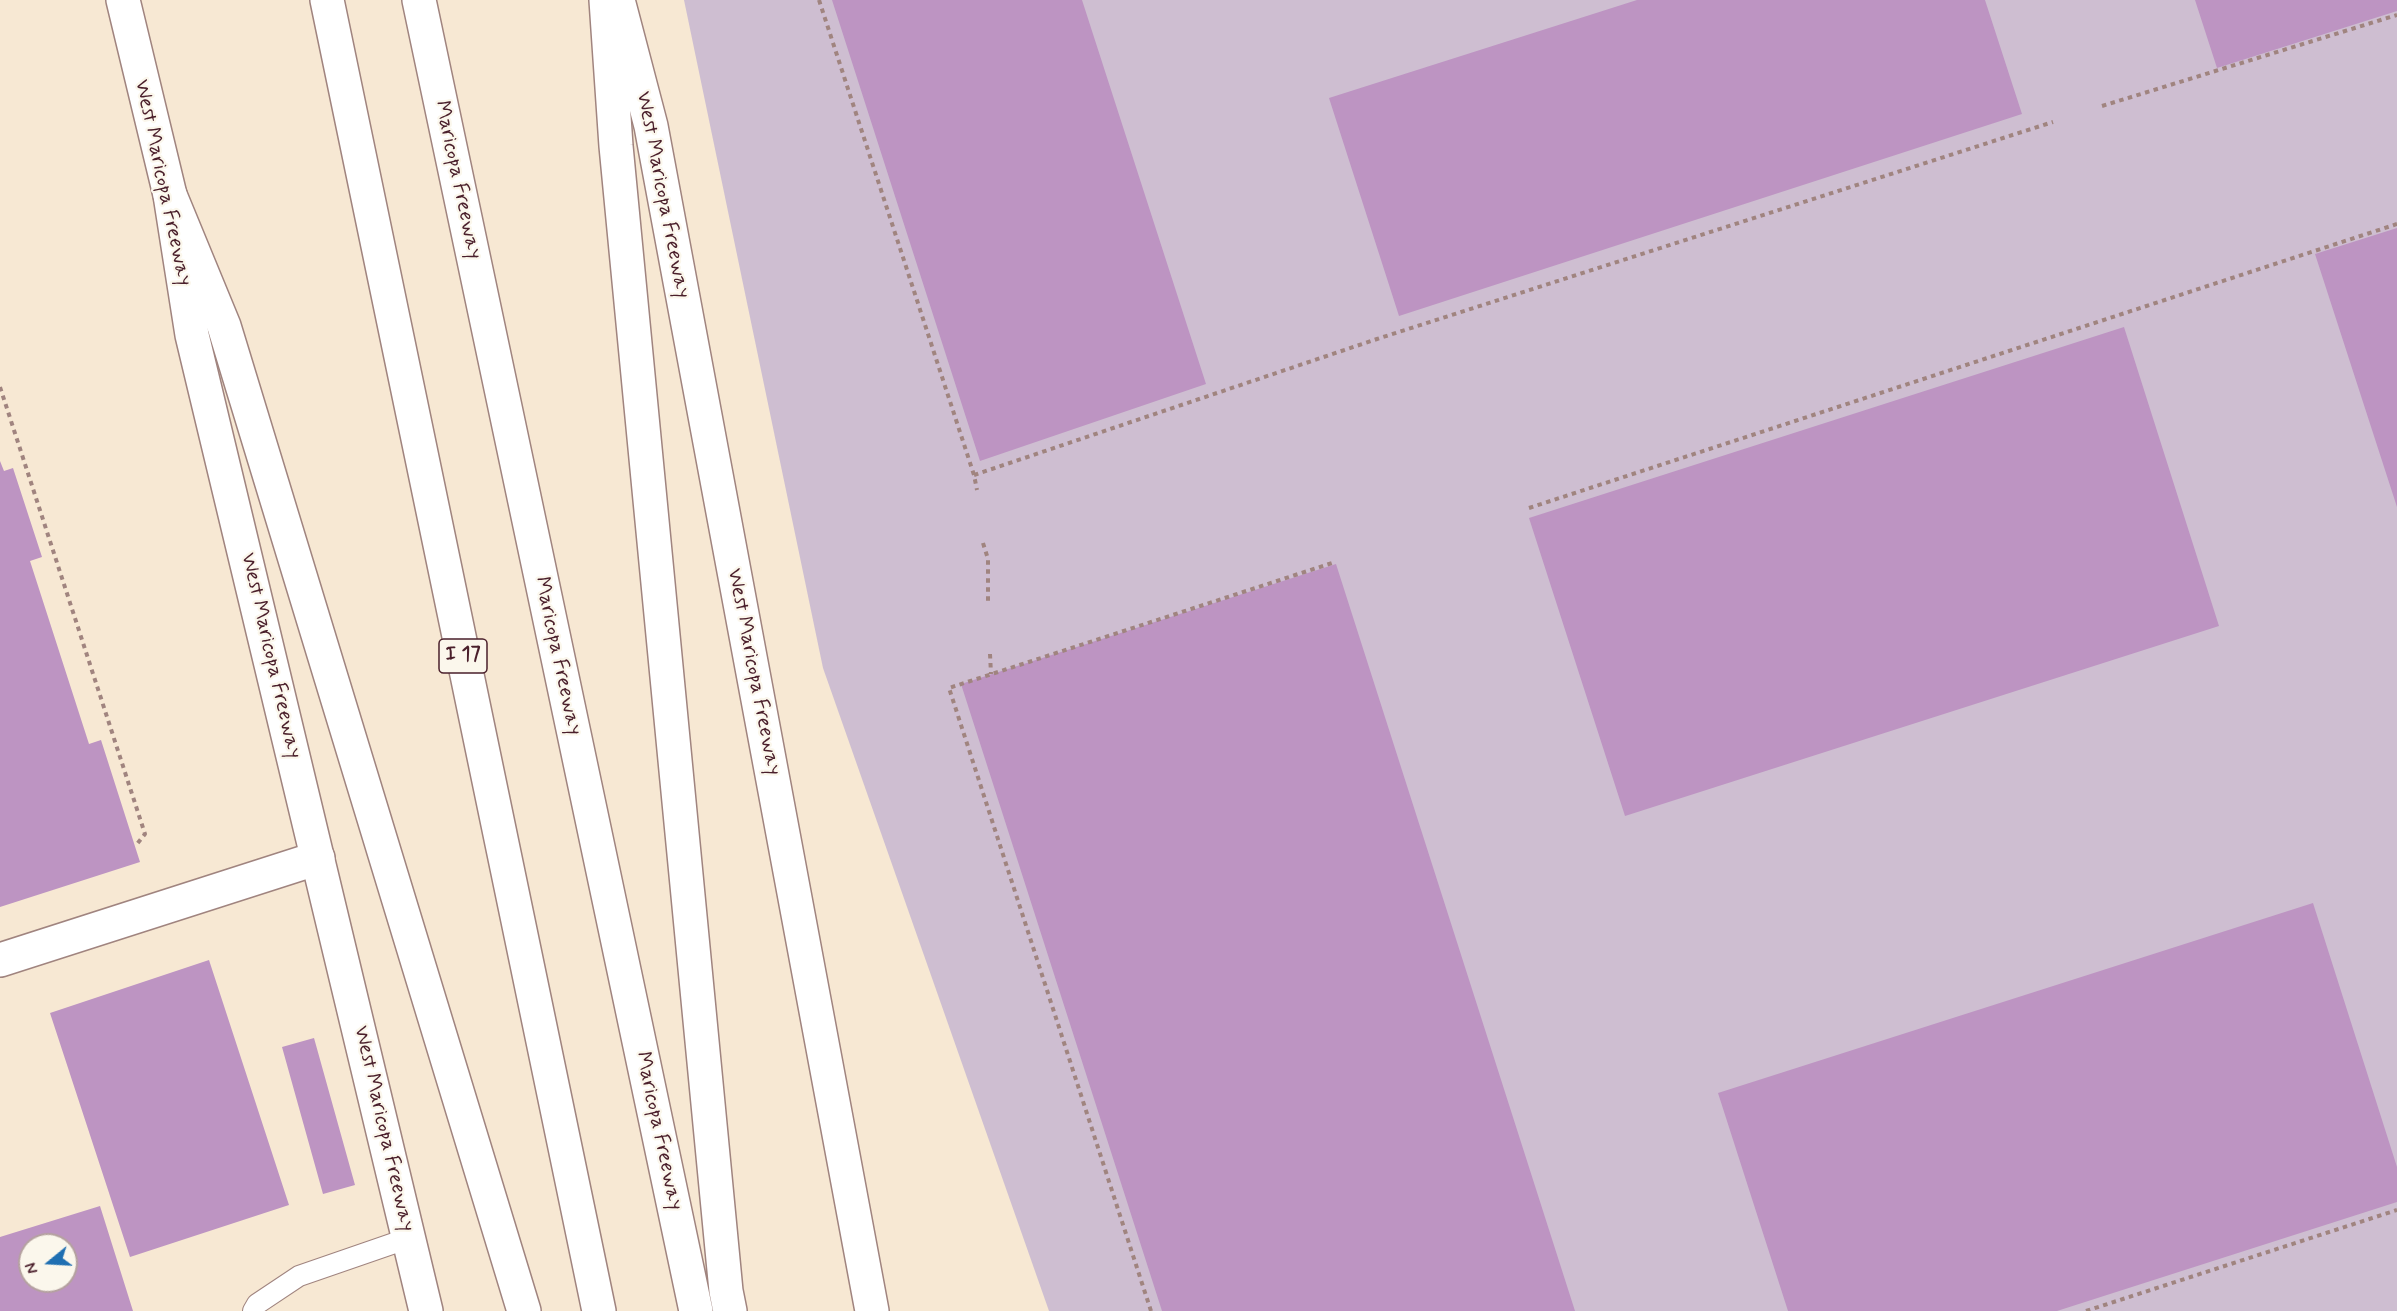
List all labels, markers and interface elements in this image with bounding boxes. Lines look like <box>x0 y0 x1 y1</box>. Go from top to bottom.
street label: West Maricopa Freeway <box>128 78 196 288</box>
street label: West Maricopa Freeway <box>630 89 694 301</box>
street label: Maricopa Freeway <box>428 98 486 262</box>
street label: West Maricopa Freeway <box>234 551 306 761</box>
street label: West Maricopa Freeway <box>721 566 785 778</box>
street label: Maricopa Freeway <box>528 574 586 738</box>
road number: I 17 <box>439 639 487 673</box>
street label: West Maricopa Freeway <box>347 1024 419 1234</box>
street label: Maricopa Freeway <box>629 1049 687 1213</box>
north arrow <box>18 1233 78 1293</box>
text: N <box>21 1260 44 1276</box>

